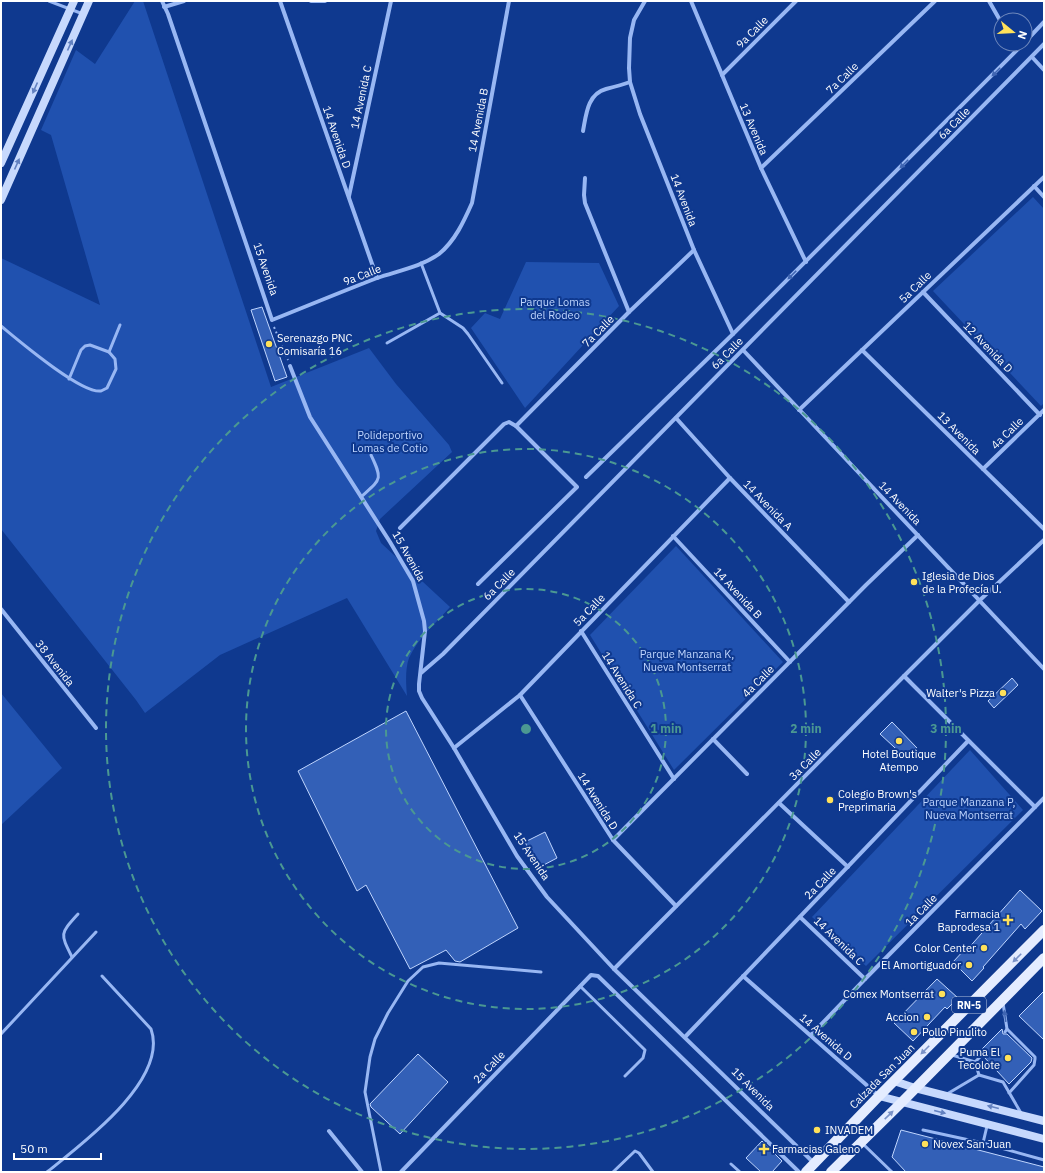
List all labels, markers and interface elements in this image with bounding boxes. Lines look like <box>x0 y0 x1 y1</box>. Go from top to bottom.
north arrow <box>993 12 1033 52</box>
street label: 9a Calle <box>733 13 771 51</box>
text: N <box>1015 29 1030 41</box>
one-way arrow <box>67 40 73 51</box>
street label: 7a Calle <box>823 59 861 97</box>
street label: 14 Avenida C <box>347 64 375 130</box>
one-way arrow <box>991 67 1001 77</box>
one-way arrow <box>32 82 38 93</box>
street label: 14 Avenida B <box>465 87 491 153</box>
street label: 13 Avenida <box>737 101 771 157</box>
street label: 14 Avenida D <box>320 104 354 170</box>
street label: 6a Calle <box>935 104 973 142</box>
one-way arrow <box>14 159 20 170</box>
one-way arrow <box>899 159 909 168</box>
street label: 14 Avenida <box>668 172 700 228</box>
street label: 15 Avenida <box>250 241 282 298</box>
street label: 9a Calle <box>341 261 383 289</box>
street label: 5a Calle <box>896 268 934 306</box>
one-way arrow <box>787 270 797 280</box>
park label: Parque Lomas del Rodeo <box>520 295 590 322</box>
street label: 7a Calle <box>579 312 617 350</box>
street label: 12 Avenida D <box>960 319 1016 375</box>
place label: Serenazgo PNC Comisaría 16 <box>277 331 353 358</box>
street label: 6a Calle <box>708 334 746 372</box>
marker: Serenazgo PNC Comisaría 16 <box>264 339 274 349</box>
street label: 13 Avenida <box>935 409 984 458</box>
street label: 4a Calle <box>988 414 1026 452</box>
park label: Polideportivo Lomas de Cotio <box>352 428 428 455</box>
street label: 14 Avenida A <box>740 477 796 533</box>
street label: 14 Avenida <box>876 478 924 528</box>
street label: 15 Avenida <box>389 528 429 584</box>
street label: 14 Avenida B <box>711 564 765 622</box>
street label: 6a Calle <box>480 565 518 603</box>
place label: Iglesia de Dios de la Profecía U. <box>922 569 1002 596</box>
marker: Iglesia de Dios de la Profecía U. <box>909 577 919 587</box>
street label: 5a Calle <box>570 591 608 629</box>
street label: 38 Avenida <box>32 637 78 689</box>
park label: Parque Manzana K, Nueva Montserrat <box>640 647 734 674</box>
street label: 14 Avenida C <box>599 649 645 711</box>
street label: 4a Calle <box>739 662 777 700</box>
place label: Walter's Pizza <box>926 686 995 700</box>
marker: Walter's Pizza <box>998 688 1008 698</box>
text: 1 min <box>650 721 682 736</box>
text: 2 min <box>790 721 822 736</box>
text: 3 min <box>930 721 962 736</box>
centre of rings <box>519 722 533 736</box>
marker: Hotel Boutique Atempo <box>894 736 904 746</box>
street label: 3a Calle <box>786 745 824 783</box>
place label: Hotel Boutique Atempo <box>862 747 936 774</box>
street label: 14 Avenida D <box>575 770 621 832</box>
place label: Colegio Brown's Preprimaria <box>838 787 917 814</box>
marker: Colegio Brown's Preprimaria <box>825 795 835 805</box>
park label: Parque Manzana P, Nueva Montserrat <box>923 795 1015 822</box>
street label: 15 Avenida <box>511 829 553 883</box>
street label: 2a Calle <box>801 864 839 902</box>
street label: 1a Calle <box>902 891 940 929</box>
place label: Farmacia Baprodesa 1 <box>938 907 1000 934</box>
street label: 14 Avenida C <box>811 914 867 969</box>
marker: Farmacia Baprodesa 1 <box>1003 915 1013 925</box>
place label: Color Center <box>914 941 976 955</box>
marker: Color Center <box>979 943 989 953</box>
one-way arrow <box>1012 953 1021 962</box>
place label: El Amortiguador <box>881 958 961 972</box>
marker: El Amortiguador <box>964 960 974 970</box>
place label: Comex Montserrat <box>843 987 934 1001</box>
marker: Comex Montserrat <box>937 989 947 999</box>
road number: RN-5 <box>952 997 986 1013</box>
street label: 14 Avenida D <box>797 1010 855 1064</box>
place label: Accion <box>886 1010 919 1024</box>
one-way arrow <box>1002 1010 1008 1022</box>
marker: Accion <box>922 1012 932 1022</box>
place label: Pollo Pinulito <box>922 1025 987 1039</box>
marker: Pollo Pinulito <box>909 1027 919 1037</box>
street label: Calzada San Juan <box>846 1040 918 1112</box>
one-way arrow <box>920 1045 930 1055</box>
place label: Puma El Tecolote <box>958 1045 1000 1072</box>
street label: 2a Calle <box>470 1048 508 1086</box>
marker: Puma El Tecolote <box>1003 1053 1013 1063</box>
street label: 15 Avenida <box>729 1065 778 1114</box>
one-way arrow <box>986 1104 999 1110</box>
one-way arrow <box>934 1109 946 1115</box>
one-way arrow <box>884 1110 894 1120</box>
place label: INVADEM <box>825 1123 873 1137</box>
marker: INVADEM <box>812 1125 822 1135</box>
scale bar <box>14 1135 101 1161</box>
place label: Novex San Juan <box>933 1137 1011 1151</box>
marker: Novex San Juan <box>920 1139 930 1149</box>
text: 50 m <box>20 1141 48 1156</box>
place label: Farmacias Galeno <box>772 1142 860 1156</box>
marker: Farmacias Galeno <box>759 1144 769 1154</box>

